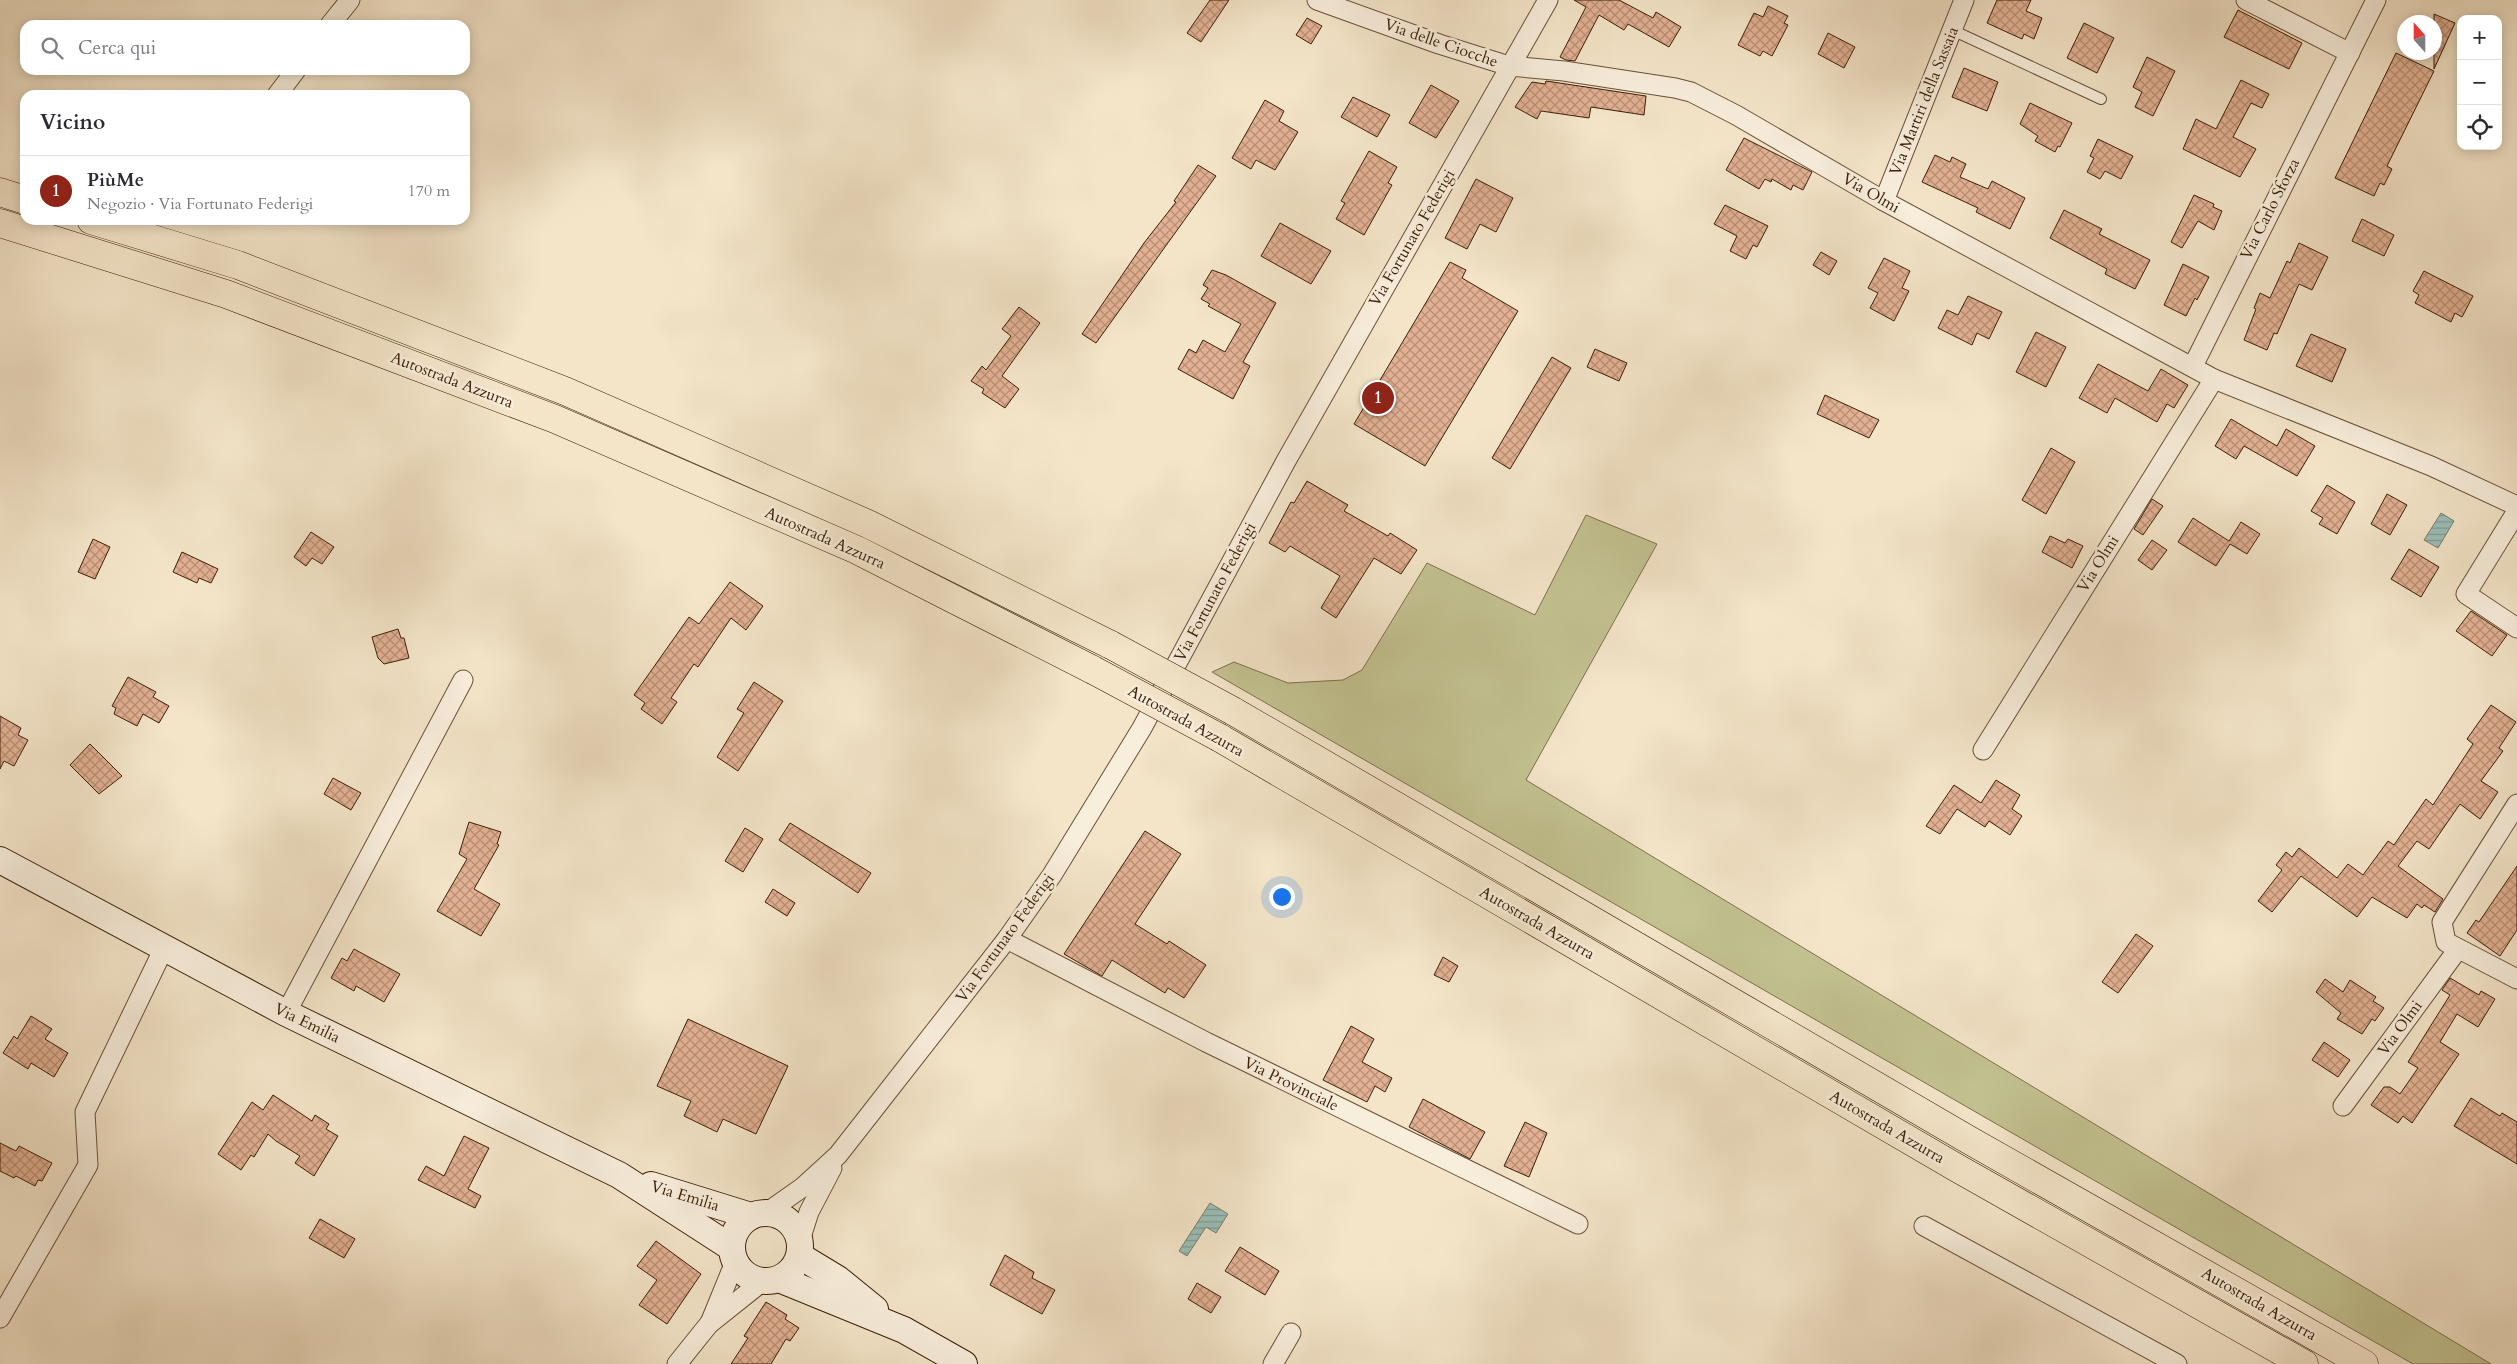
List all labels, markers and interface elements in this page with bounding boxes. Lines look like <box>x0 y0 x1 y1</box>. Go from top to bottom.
street label: Via delle Ciocche <box>1381 13 1501 73</box>
north arrow <box>2397 15 2442 60</box>
map controls <box>2457 15 2502 150</box>
button: + <box>2457 15 2502 60</box>
search box <box>20 20 470 75</box>
street label: Via Martiri della Sassaia <box>1884 23 1964 179</box>
icon: search <box>38 34 66 62</box>
text: Cerca qui <box>78 35 156 61</box>
button: − <box>2457 60 2502 105</box>
button: locate <box>2457 105 2502 150</box>
text: Vicino <box>40 108 105 137</box>
street label: Via Carlo Sforza <box>2235 155 2305 263</box>
street label: Via Fortunato Federigi <box>1364 165 1460 311</box>
text: PiùMe <box>87 167 144 193</box>
street label: Via Olmi <box>1838 168 1904 219</box>
text: 1 <box>52 180 60 202</box>
text: 170 m <box>408 180 450 202</box>
text: Negozio · Via Fortunato Federigi <box>87 193 313 215</box>
street label: Autostrada Azzurra <box>387 346 517 414</box>
pin: 1 <box>1362 379 1394 417</box>
street label: Autostrada Azzurra <box>761 502 889 574</box>
street label: Via Fortunato Federigi <box>1169 518 1261 666</box>
street label: Via Olmi <box>2072 531 2124 597</box>
street label: Autostrada Azzurra <box>1124 680 1248 762</box>
street label: Via Fortunato Federigi <box>951 868 1060 1007</box>
street label: Autostrada Azzurra <box>1475 881 1599 965</box>
your location <box>1269 884 1295 910</box>
street label: Via Olmi <box>2372 995 2428 1060</box>
street label: Via Emilia <box>270 998 344 1048</box>
street label: Via Provinciale <box>1240 1052 1342 1116</box>
street label: Autostrada Azzurra <box>1825 1085 1949 1169</box>
street label: Via Emilia <box>648 1175 722 1217</box>
street label: Autostrada Azzurra <box>2197 1262 2321 1346</box>

